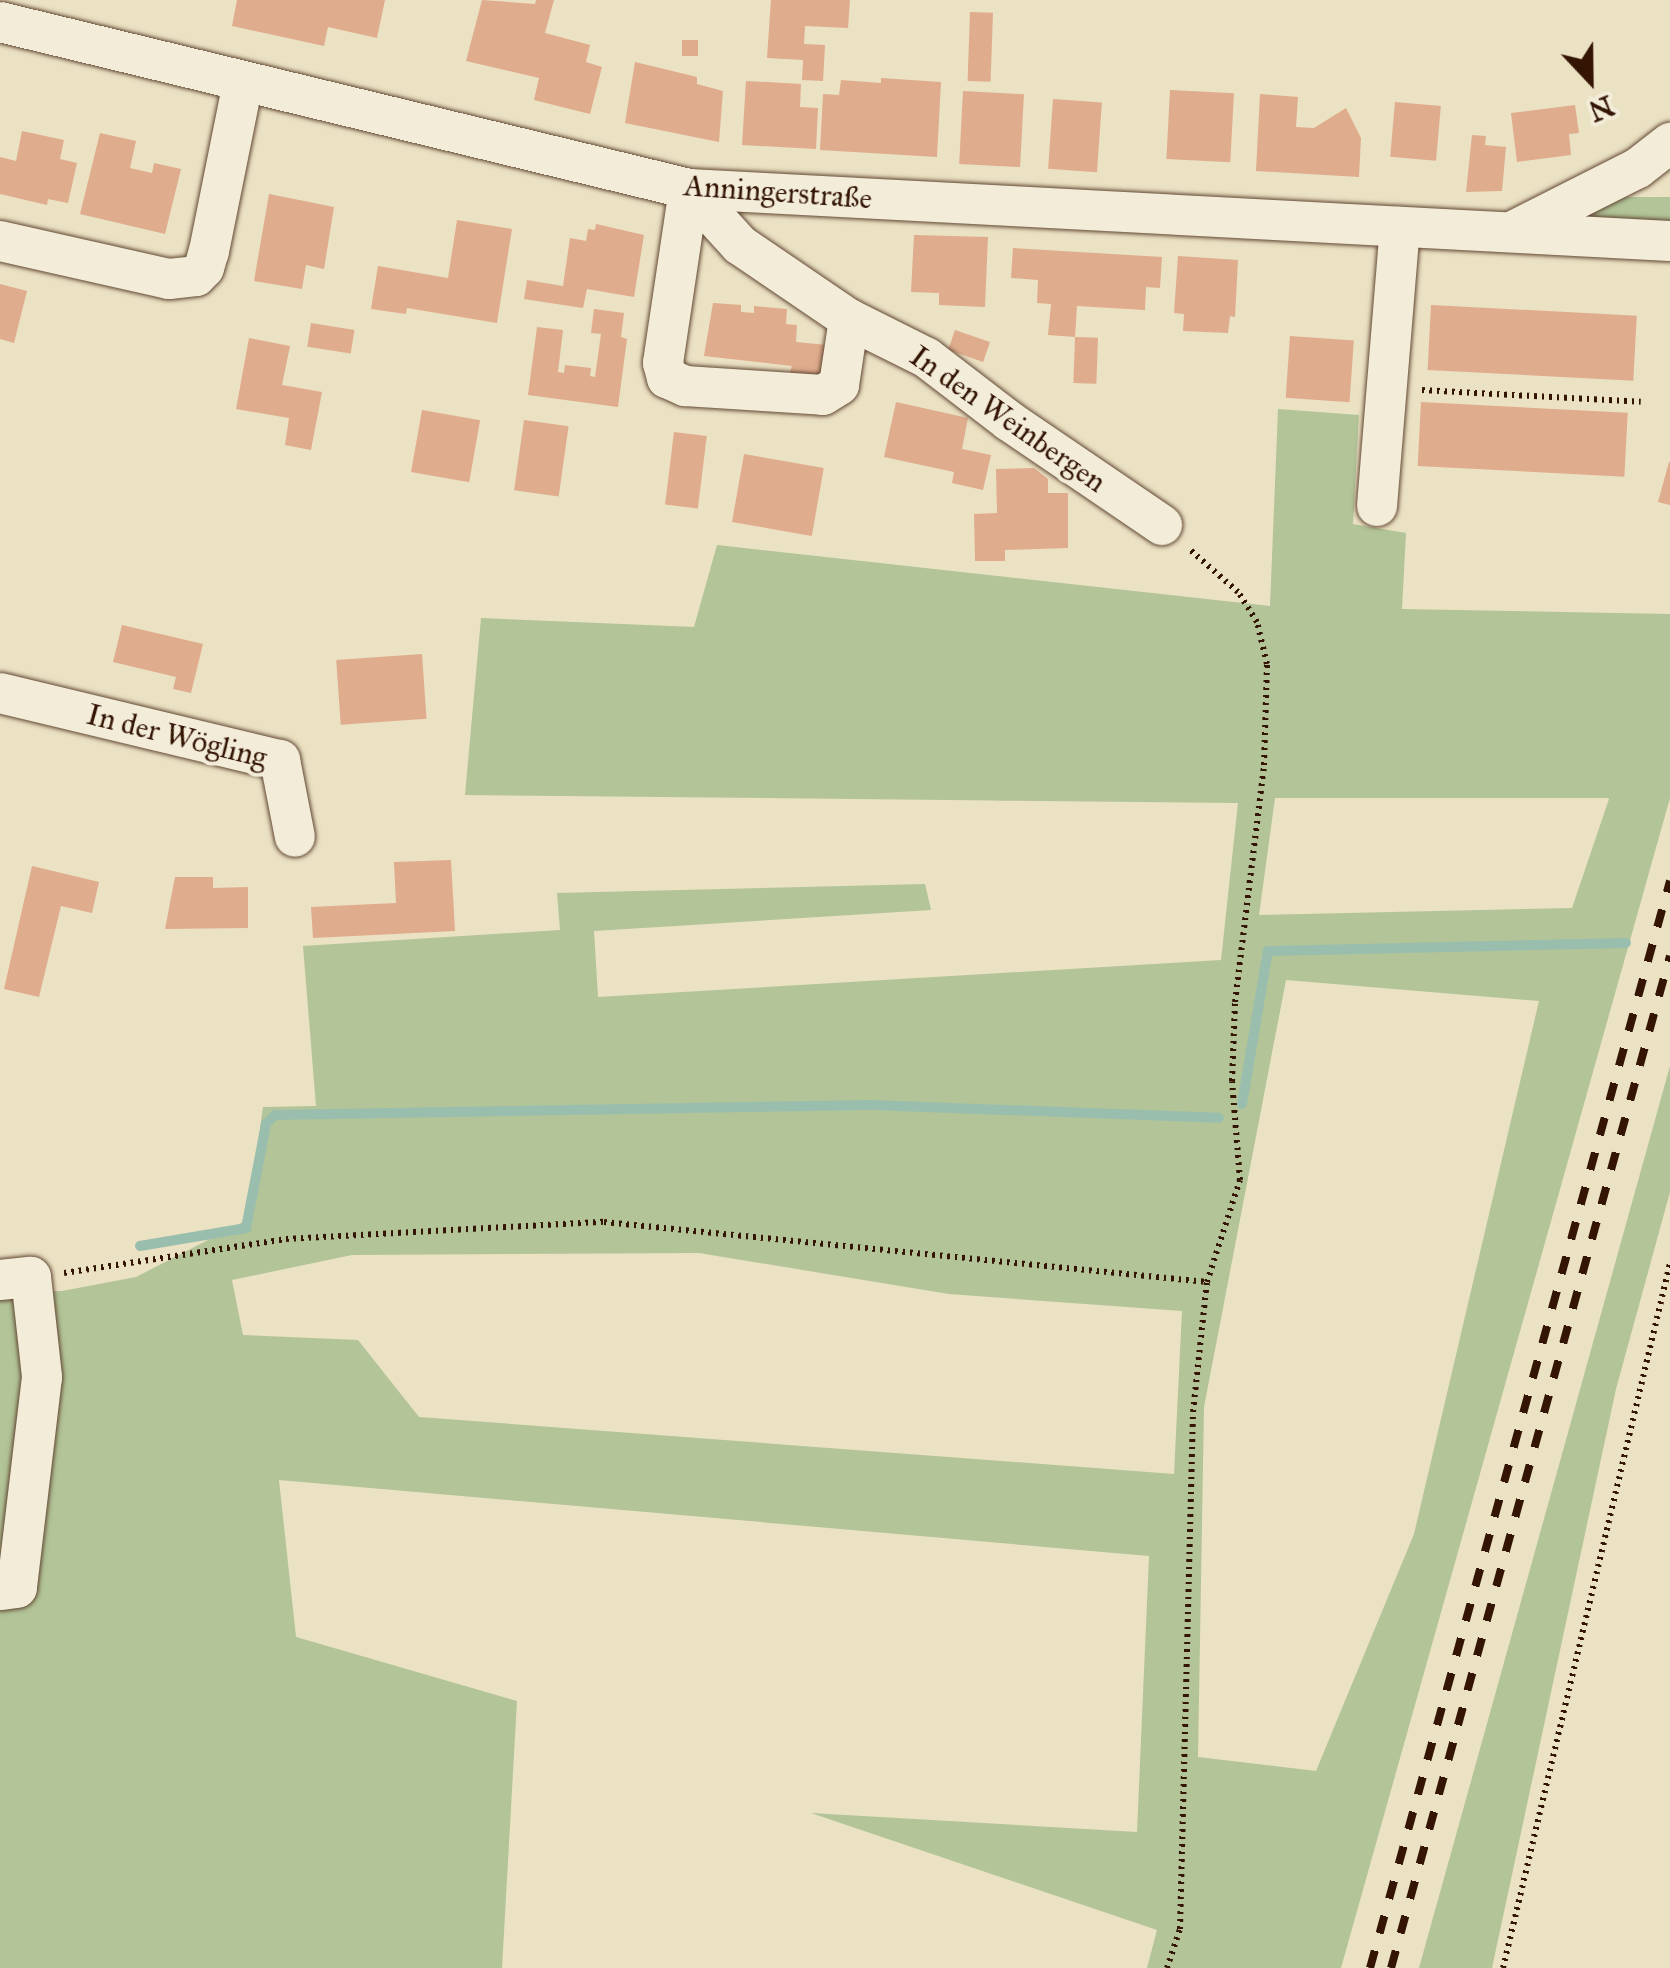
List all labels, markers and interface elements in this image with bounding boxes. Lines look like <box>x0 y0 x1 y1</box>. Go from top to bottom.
north arrow <box>1540 30 1640 130</box>
text: N <box>1584 88 1619 129</box>
street label: Anningerstraße <box>683 167 873 217</box>
street label: In den Weinbergen <box>903 338 1113 500</box>
street label: In der Wögling <box>83 696 271 776</box>

